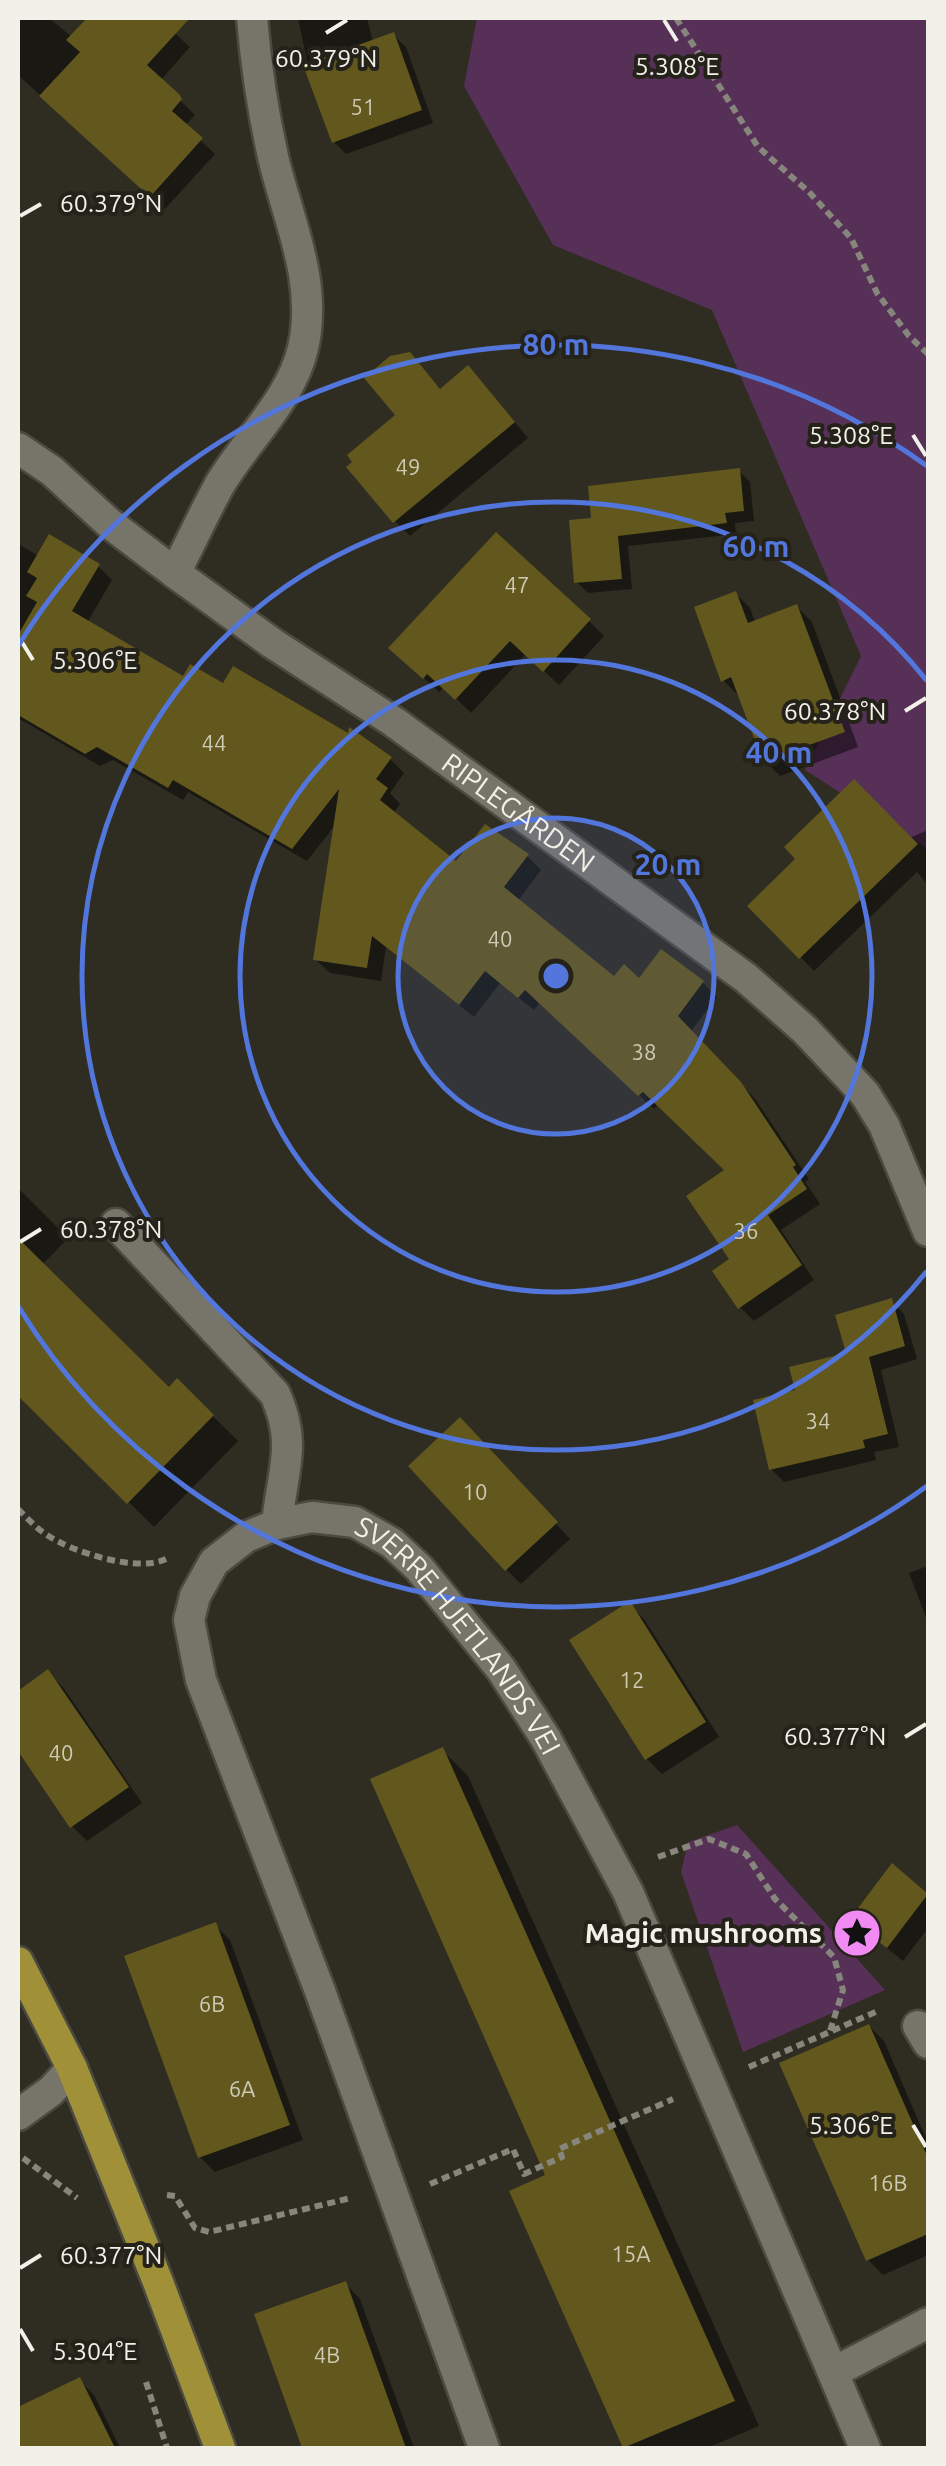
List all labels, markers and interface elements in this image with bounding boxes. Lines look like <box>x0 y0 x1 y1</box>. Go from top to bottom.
text: 60.379°N <box>275 44 377 72</box>
text: 5.308°E <box>635 52 719 80</box>
house number: 51 <box>351 94 375 119</box>
text: 60.379°N <box>60 189 162 217</box>
text: 80 m <box>523 327 589 361</box>
text: 5.308°E <box>809 421 893 449</box>
house number: 49 <box>396 454 420 479</box>
text: 60 m <box>723 529 789 563</box>
house number: 47 <box>505 572 529 597</box>
text: 5.306°E <box>53 646 137 674</box>
text: 60.378°N <box>784 697 886 725</box>
house number: 44 <box>202 730 226 755</box>
text: 40 m <box>746 735 812 769</box>
street label: RIPLEGÅRDEN <box>437 747 601 878</box>
text: 20 m <box>635 847 701 881</box>
house number: 40 <box>488 926 512 951</box>
centre of rings <box>538 958 574 994</box>
house number: 38 <box>632 1039 656 1064</box>
text: 60.378°N <box>60 1215 162 1243</box>
house number: 36 <box>734 1218 758 1243</box>
house number: 34 <box>806 1408 830 1433</box>
house number: 10 <box>463 1479 487 1504</box>
street label: SVERRE HJETLANDS VEI <box>350 1510 567 1759</box>
house number: 12 <box>620 1667 644 1692</box>
text: 60.377°N <box>784 1722 886 1750</box>
house number: 40 <box>49 1740 73 1765</box>
place icon: Magic mushrooms <box>831 1907 883 1959</box>
place label: Magic mushrooms <box>585 1917 822 1948</box>
house number: 6B <box>199 1991 225 2016</box>
house number: 6A <box>229 2076 256 2101</box>
text: 5.306°E <box>809 2111 893 2139</box>
house number: 16B <box>869 2170 907 2195</box>
text: 60.377°N <box>60 2241 162 2269</box>
house number: 15A <box>611 2241 651 2266</box>
text: 5.304°E <box>53 2337 137 2365</box>
house number: 4B <box>314 2342 340 2367</box>

